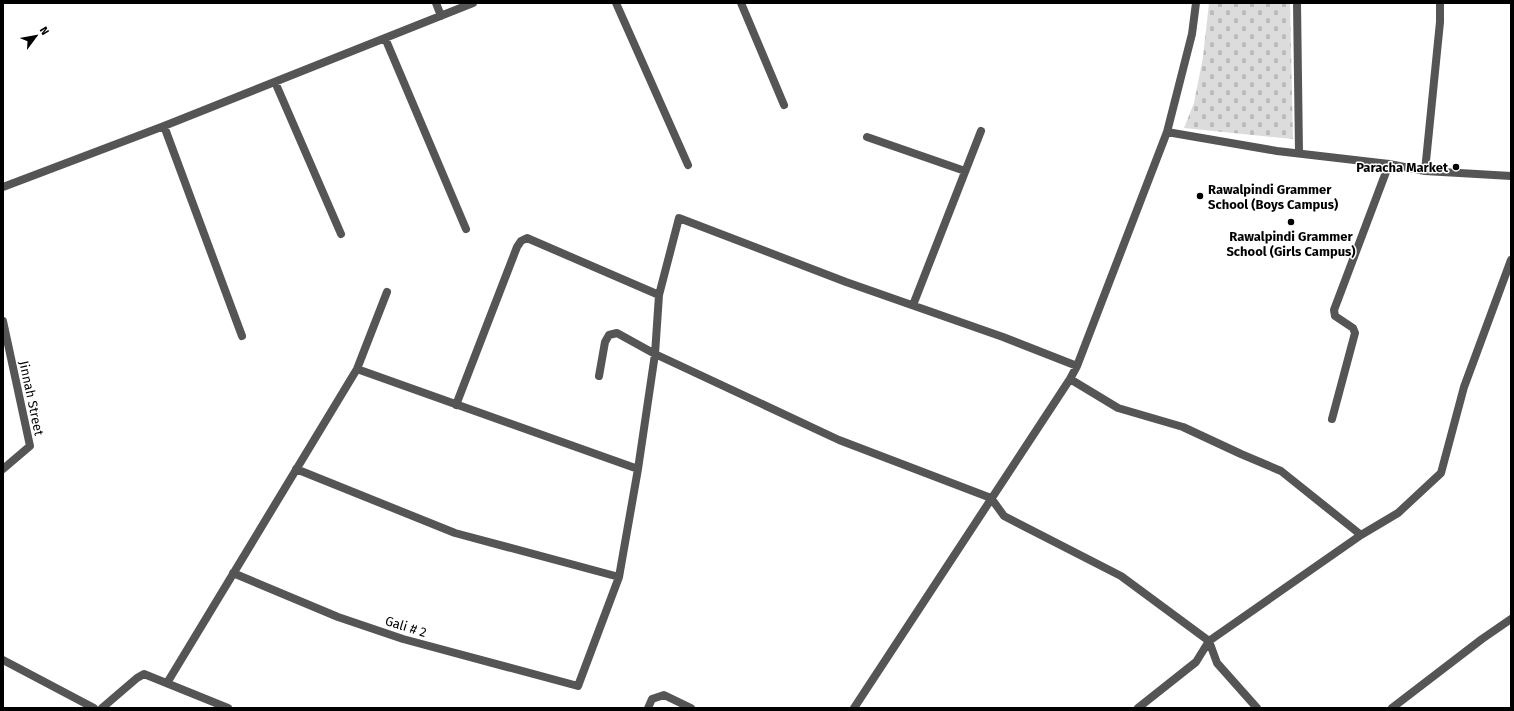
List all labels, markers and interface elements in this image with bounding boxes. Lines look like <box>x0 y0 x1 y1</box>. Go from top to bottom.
north arrow <box>16 16 56 56</box>
text: N <box>37 24 52 38</box>
place label: Paracha Market <box>1356 160 1449 175</box>
marker: Paracha Market <box>1451 162 1461 172</box>
place label: Rawalpindi Grammer School (Boys Campus) <box>1208 182 1338 212</box>
marker: Rawalpindi Grammer School (Boys Campus) <box>1195 191 1205 201</box>
marker: Rawalpindi Grammer School (Girls Campus) <box>1286 217 1296 227</box>
place label: Rawalpindi Grammer School (Girls Campus) <box>1226 229 1356 259</box>
street label: Jinnah Street <box>16 359 47 437</box>
street label: Gali # 2 <box>383 613 428 640</box>

